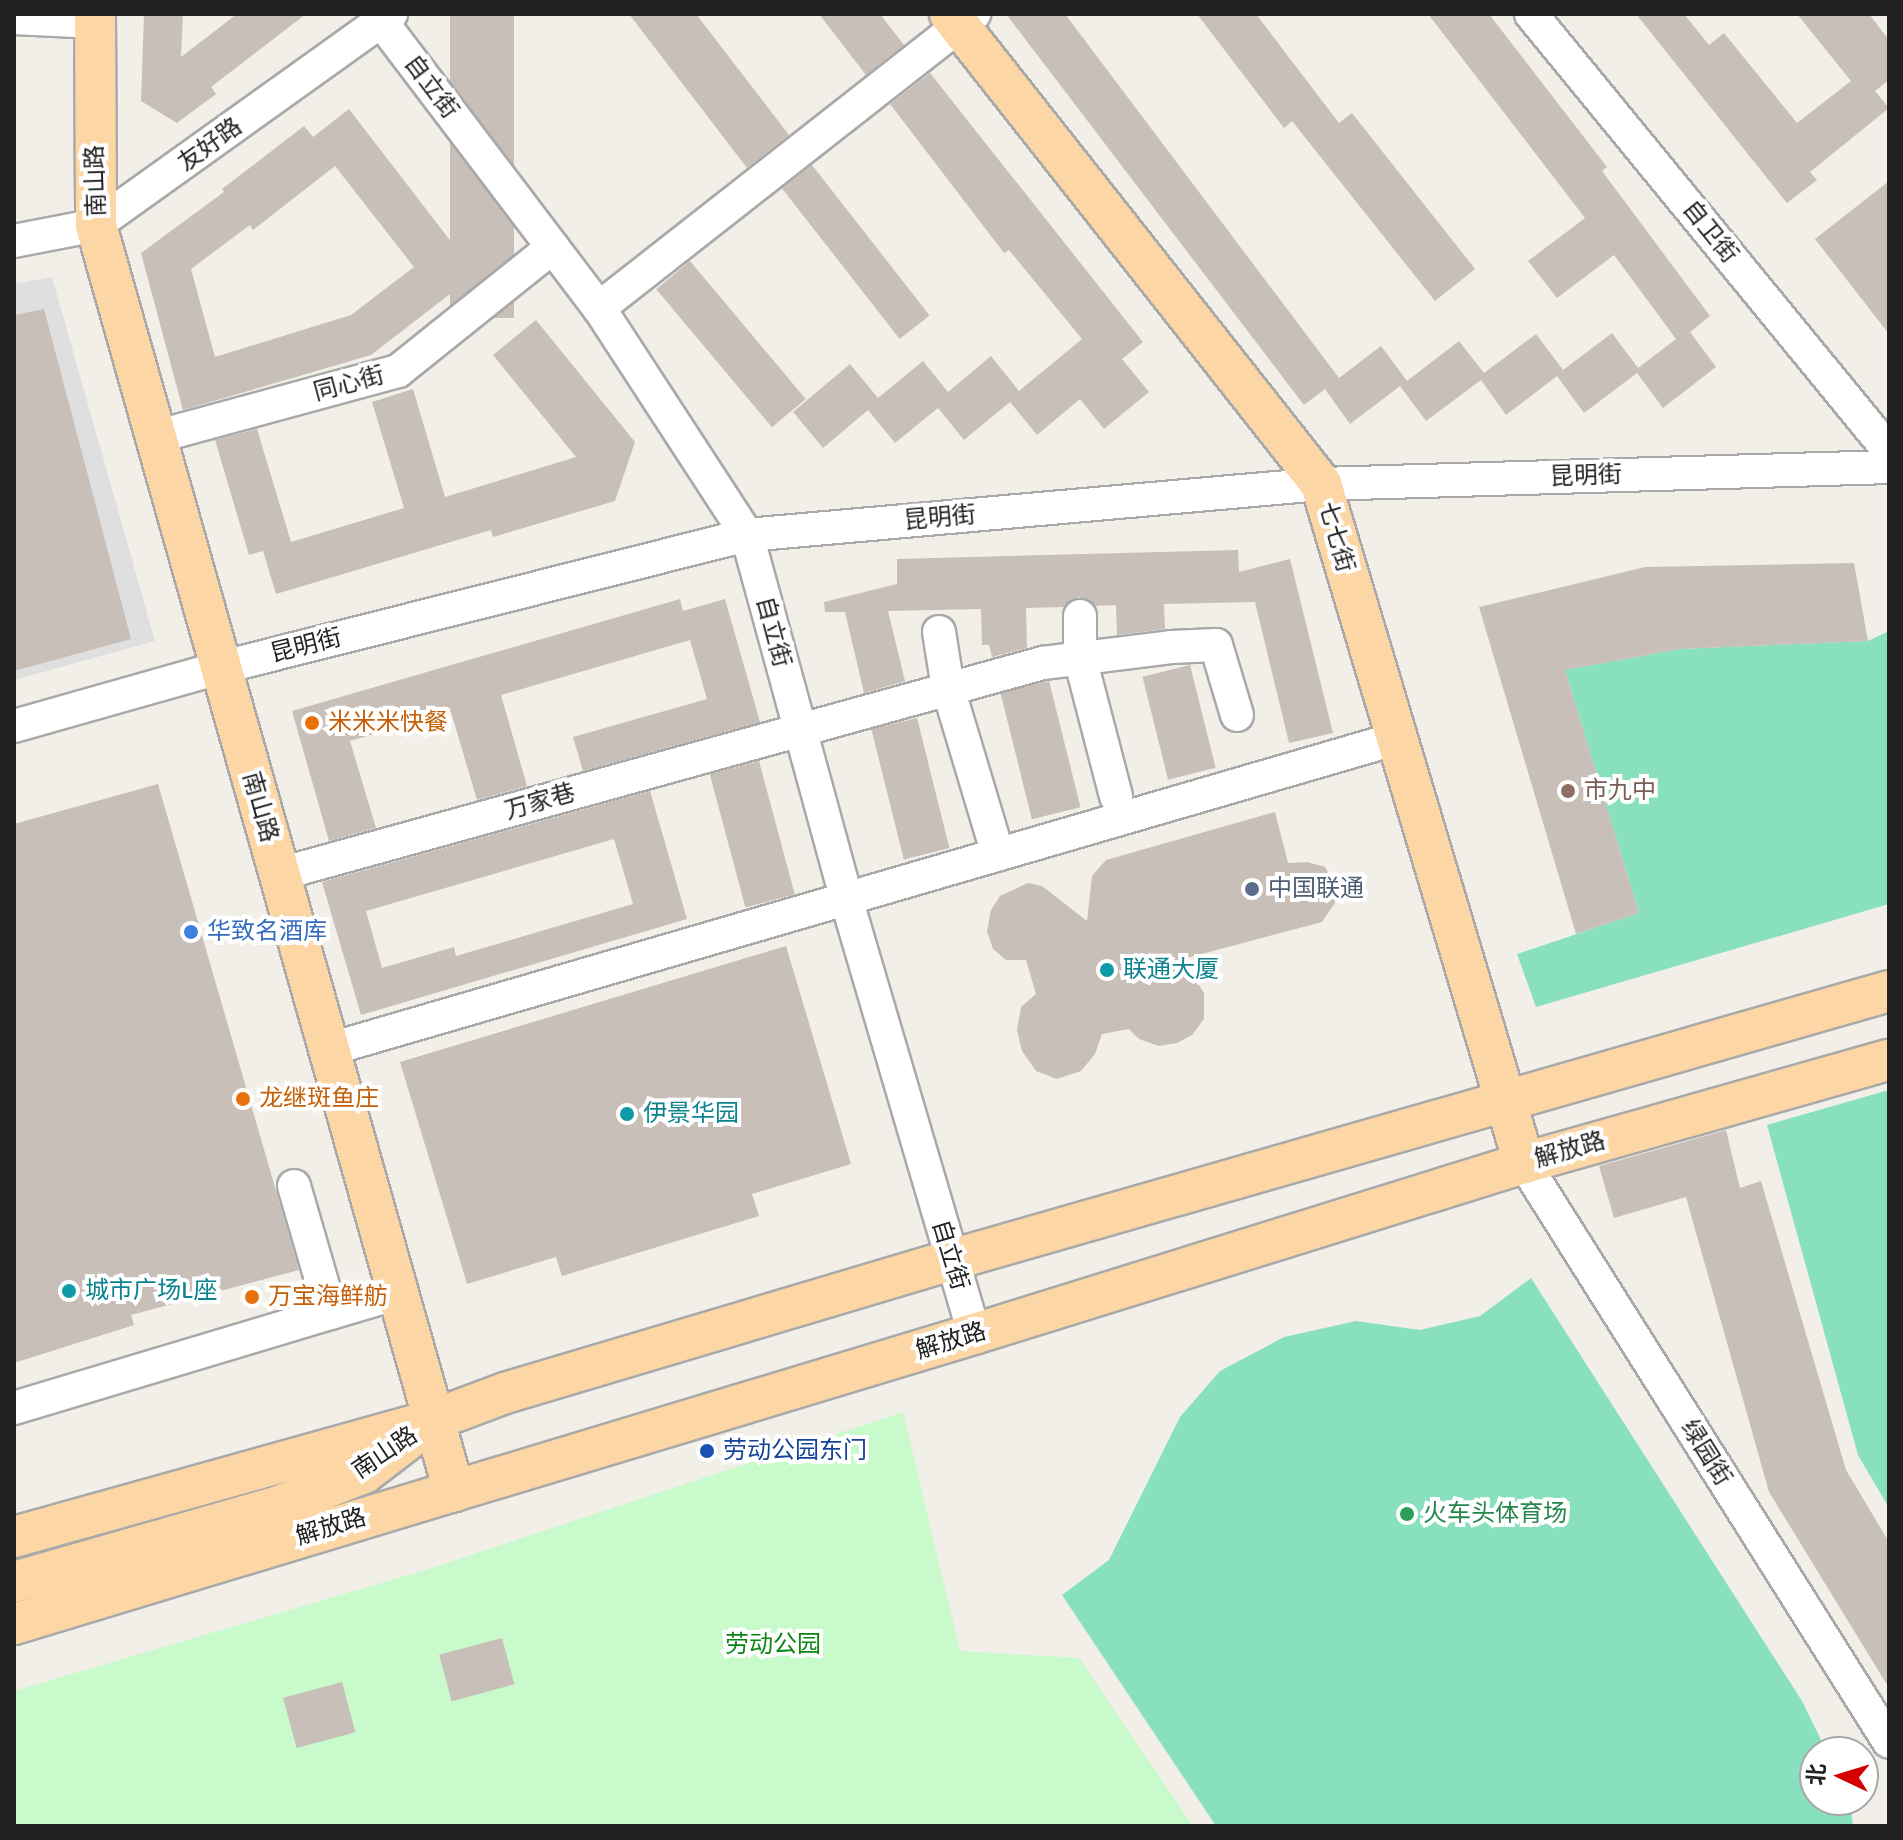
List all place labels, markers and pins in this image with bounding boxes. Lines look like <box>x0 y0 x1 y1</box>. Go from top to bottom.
place label: 米米米快餐 <box>328 709 448 737</box>
marker: 米米米快餐 <box>303 714 321 732</box>
place label: 市九中 <box>1584 777 1656 805</box>
marker: 市九中 <box>1559 782 1577 800</box>
place label: 中国联通 <box>1268 875 1364 903</box>
marker: 中国联通 <box>1243 880 1261 898</box>
place label: 华致名酒库 <box>207 918 327 946</box>
marker: 华致名酒库 <box>182 923 200 941</box>
place label: 联通大厦 <box>1123 956 1219 984</box>
marker: 联通大厦 <box>1098 961 1116 979</box>
place label: 龙继斑鱼庄 <box>259 1085 379 1113</box>
marker: 龙继斑鱼庄 <box>234 1090 252 1108</box>
place label: 伊景华园 <box>643 1100 739 1128</box>
marker: 伊景华园 <box>618 1105 636 1123</box>
place label: 城市广场L座 <box>85 1277 217 1305</box>
marker: 城市广场L座 <box>60 1282 78 1300</box>
place label: 万宝海鲜舫 <box>268 1283 388 1311</box>
marker: 万宝海鲜舫 <box>243 1288 261 1306</box>
place label: 劳动公园东门 <box>723 1437 867 1465</box>
marker: 劳动公园东门 <box>698 1442 716 1460</box>
place label: 火车头体育场 <box>1423 1500 1567 1528</box>
marker: 火车头体育场 <box>1398 1505 1416 1523</box>

